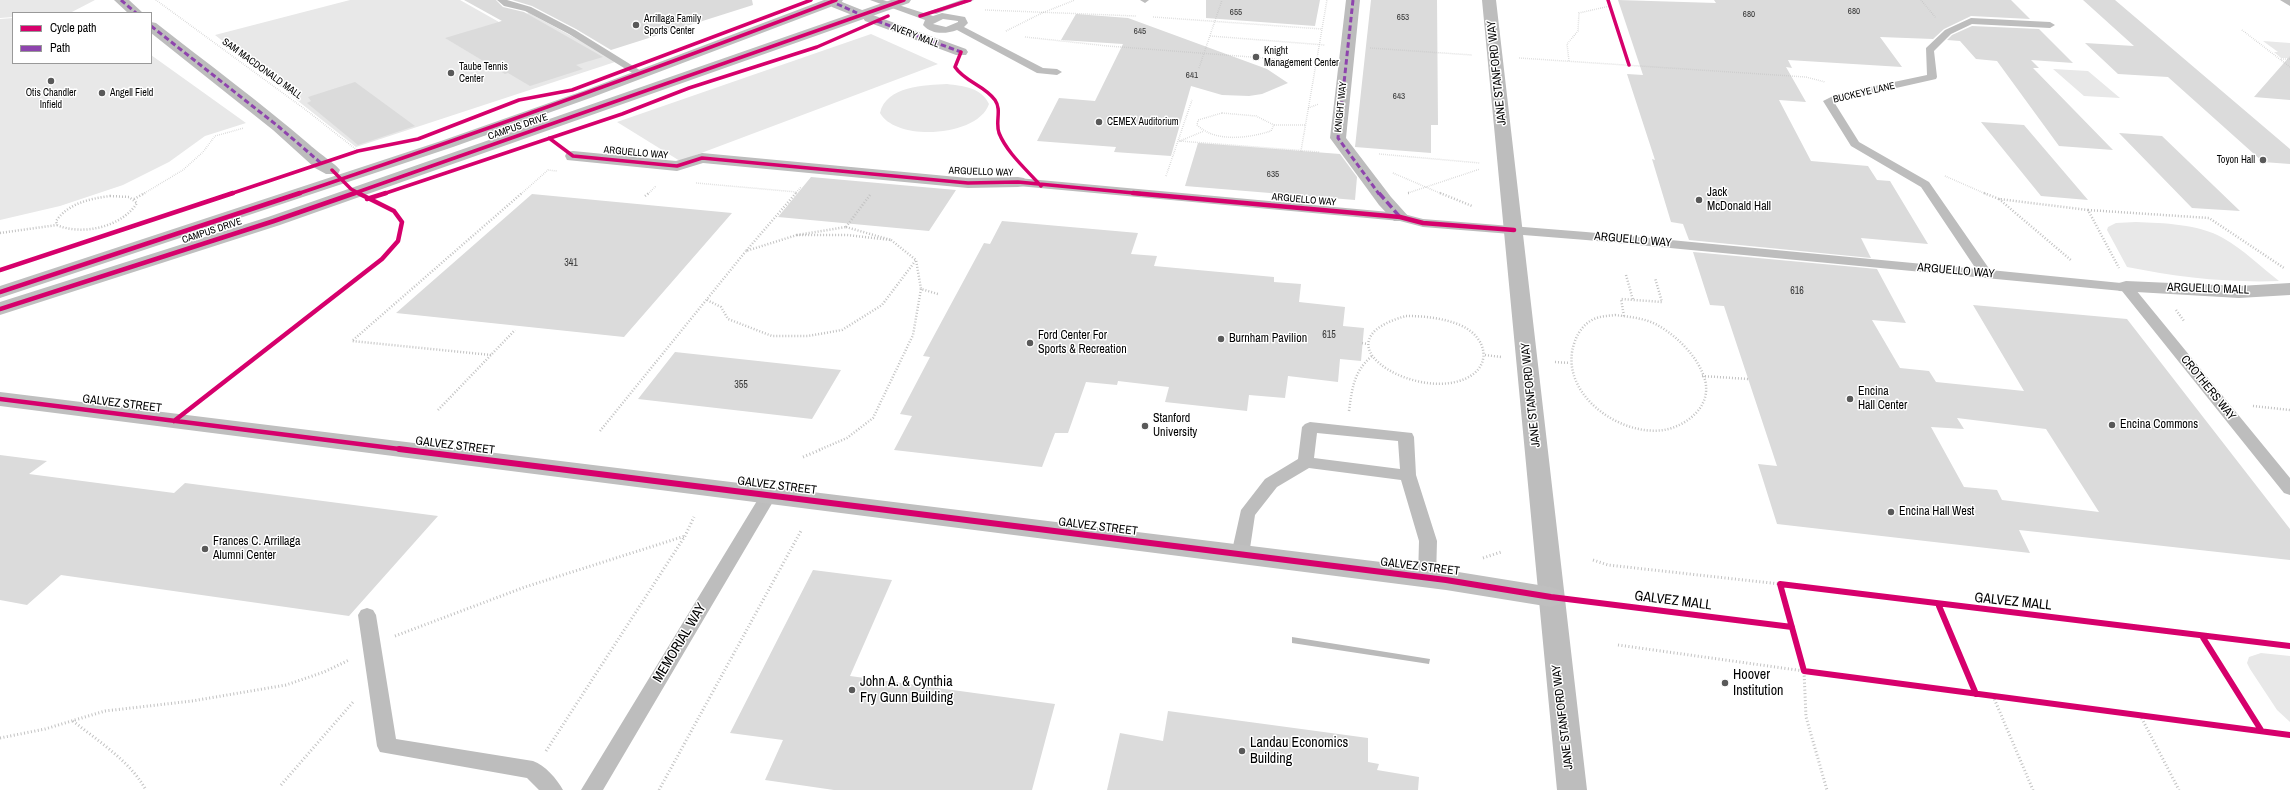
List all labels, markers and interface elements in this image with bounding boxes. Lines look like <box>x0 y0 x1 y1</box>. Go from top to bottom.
house number: 680 <box>1848 7 1860 17</box>
house number: 655 <box>1230 8 1242 18</box>
house number: 680 <box>1743 10 1755 20</box>
legend <box>12 12 152 64</box>
place label: Arrillaga Family Sports Center <box>644 13 701 36</box>
house number: 653 <box>1397 13 1409 23</box>
text: Cycle path <box>50 20 97 36</box>
marker: Arrillaga Family Sports Center <box>631 20 641 30</box>
street label: JANE STANFORD WAY <box>1484 20 1510 126</box>
street label: AVERY MALL <box>889 21 941 51</box>
house number: 645 <box>1134 27 1146 37</box>
street label: SAM MACDONALD MALL <box>220 36 304 102</box>
text: Path <box>50 40 70 56</box>
place label: Knight Management Center <box>1264 45 1339 68</box>
marker: Knight Management Center <box>1251 52 1261 62</box>
place label: Taube Tennis Center <box>459 61 508 84</box>
marker: Taube Tennis Center <box>446 68 456 78</box>
house number: 641 <box>1186 71 1198 81</box>
marker: Otis Chandler Infield <box>46 76 56 86</box>
street label: BUCKEYE LANE <box>1832 80 1896 106</box>
street label: KNIGHT WAY <box>1332 81 1350 133</box>
place label: Otis Chandler Infield <box>26 87 76 110</box>
place label: Angell Field <box>110 87 153 99</box>
marker: Angell Field <box>97 88 107 98</box>
house number: 643 <box>1393 92 1405 102</box>
street label: CAMPUS DRIVE <box>487 111 549 143</box>
place label: CEMEX Auditorium <box>1107 116 1179 128</box>
marker: CEMEX Auditorium <box>1094 117 1104 127</box>
street label: ARGUELLO WAY <box>603 144 669 162</box>
place label: Toyon Hall <box>2217 154 2255 166</box>
marker: Toyon Hall <box>2258 155 2268 165</box>
street label: ARGUELLO WAY <box>948 165 1014 179</box>
house number: 635 <box>1267 170 1279 180</box>
place label: Jack McDonald Hall <box>1707 186 1771 214</box>
street label: ARGUELLO WAY <box>1271 191 1337 209</box>
marker: Jack McDonald Hall <box>1694 195 1704 205</box>
street label: CAMPUS DRIVE <box>180 216 244 246</box>
street label: ARGUELLO WAY <box>1594 229 1672 251</box>
house number: 341 <box>564 257 578 269</box>
street label: ARGUELLO WAY <box>1917 260 1995 282</box>
street label: ARGUELLO MALL <box>2167 280 2249 298</box>
house number: 616 <box>1790 285 1804 297</box>
place label: Ford Center For Sports & Recreation <box>1038 329 1127 357</box>
house number: 615 <box>1322 329 1336 341</box>
place label: Burnham Pavilion <box>1229 332 1307 346</box>
marker: Burnham Pavilion <box>1216 334 1226 344</box>
marker: Ford Center For Sports & Recreation <box>1025 338 1035 348</box>
street label: JANE STANFORD WAY <box>1518 342 1544 448</box>
street label: CROTHERS WAY <box>2177 353 2239 423</box>
house number: 355 <box>734 379 748 391</box>
place label: Encina Hall Center <box>1858 385 1907 413</box>
street label: GALVEZ STREET <box>82 392 162 416</box>
marker: Encina Hall Center <box>1845 394 1855 404</box>
place label: Stanford University <box>1153 412 1197 440</box>
place label: Encina Commons <box>2120 418 2198 432</box>
marker: Encina Commons <box>2107 420 2117 430</box>
marker: Stanford University <box>1140 421 1150 431</box>
street label: GALVEZ STREET <box>415 434 495 458</box>
street label: GALVEZ STREET <box>737 474 817 498</box>
place label: Encina Hall West <box>1899 505 1974 519</box>
marker: Encina Hall West <box>1886 507 1896 517</box>
street label: GALVEZ STREET <box>1058 515 1138 539</box>
place label: Frances C. Arrillaga Alumni Center <box>213 535 300 563</box>
marker: Frances C. Arrillaga Alumni Center <box>200 544 210 554</box>
street label: GALVEZ STREET <box>1380 555 1460 579</box>
street label: GALVEZ MALL <box>1633 588 1713 614</box>
street label: GALVEZ MALL <box>1974 590 2052 614</box>
street label: MEMORIAL WAY <box>650 600 710 686</box>
street label: JANE STANFORD WAY <box>1549 664 1577 770</box>
place label: Hoover Institution <box>1733 667 1783 700</box>
place label: John A. & Cynthia Fry Gunn Building <box>860 674 953 706</box>
marker: Hoover Institution <box>1720 678 1730 688</box>
marker: John A. & Cynthia Fry Gunn Building <box>847 685 857 695</box>
place label: Landau Economics Building <box>1250 735 1348 768</box>
marker: Landau Economics Building <box>1237 746 1247 756</box>

